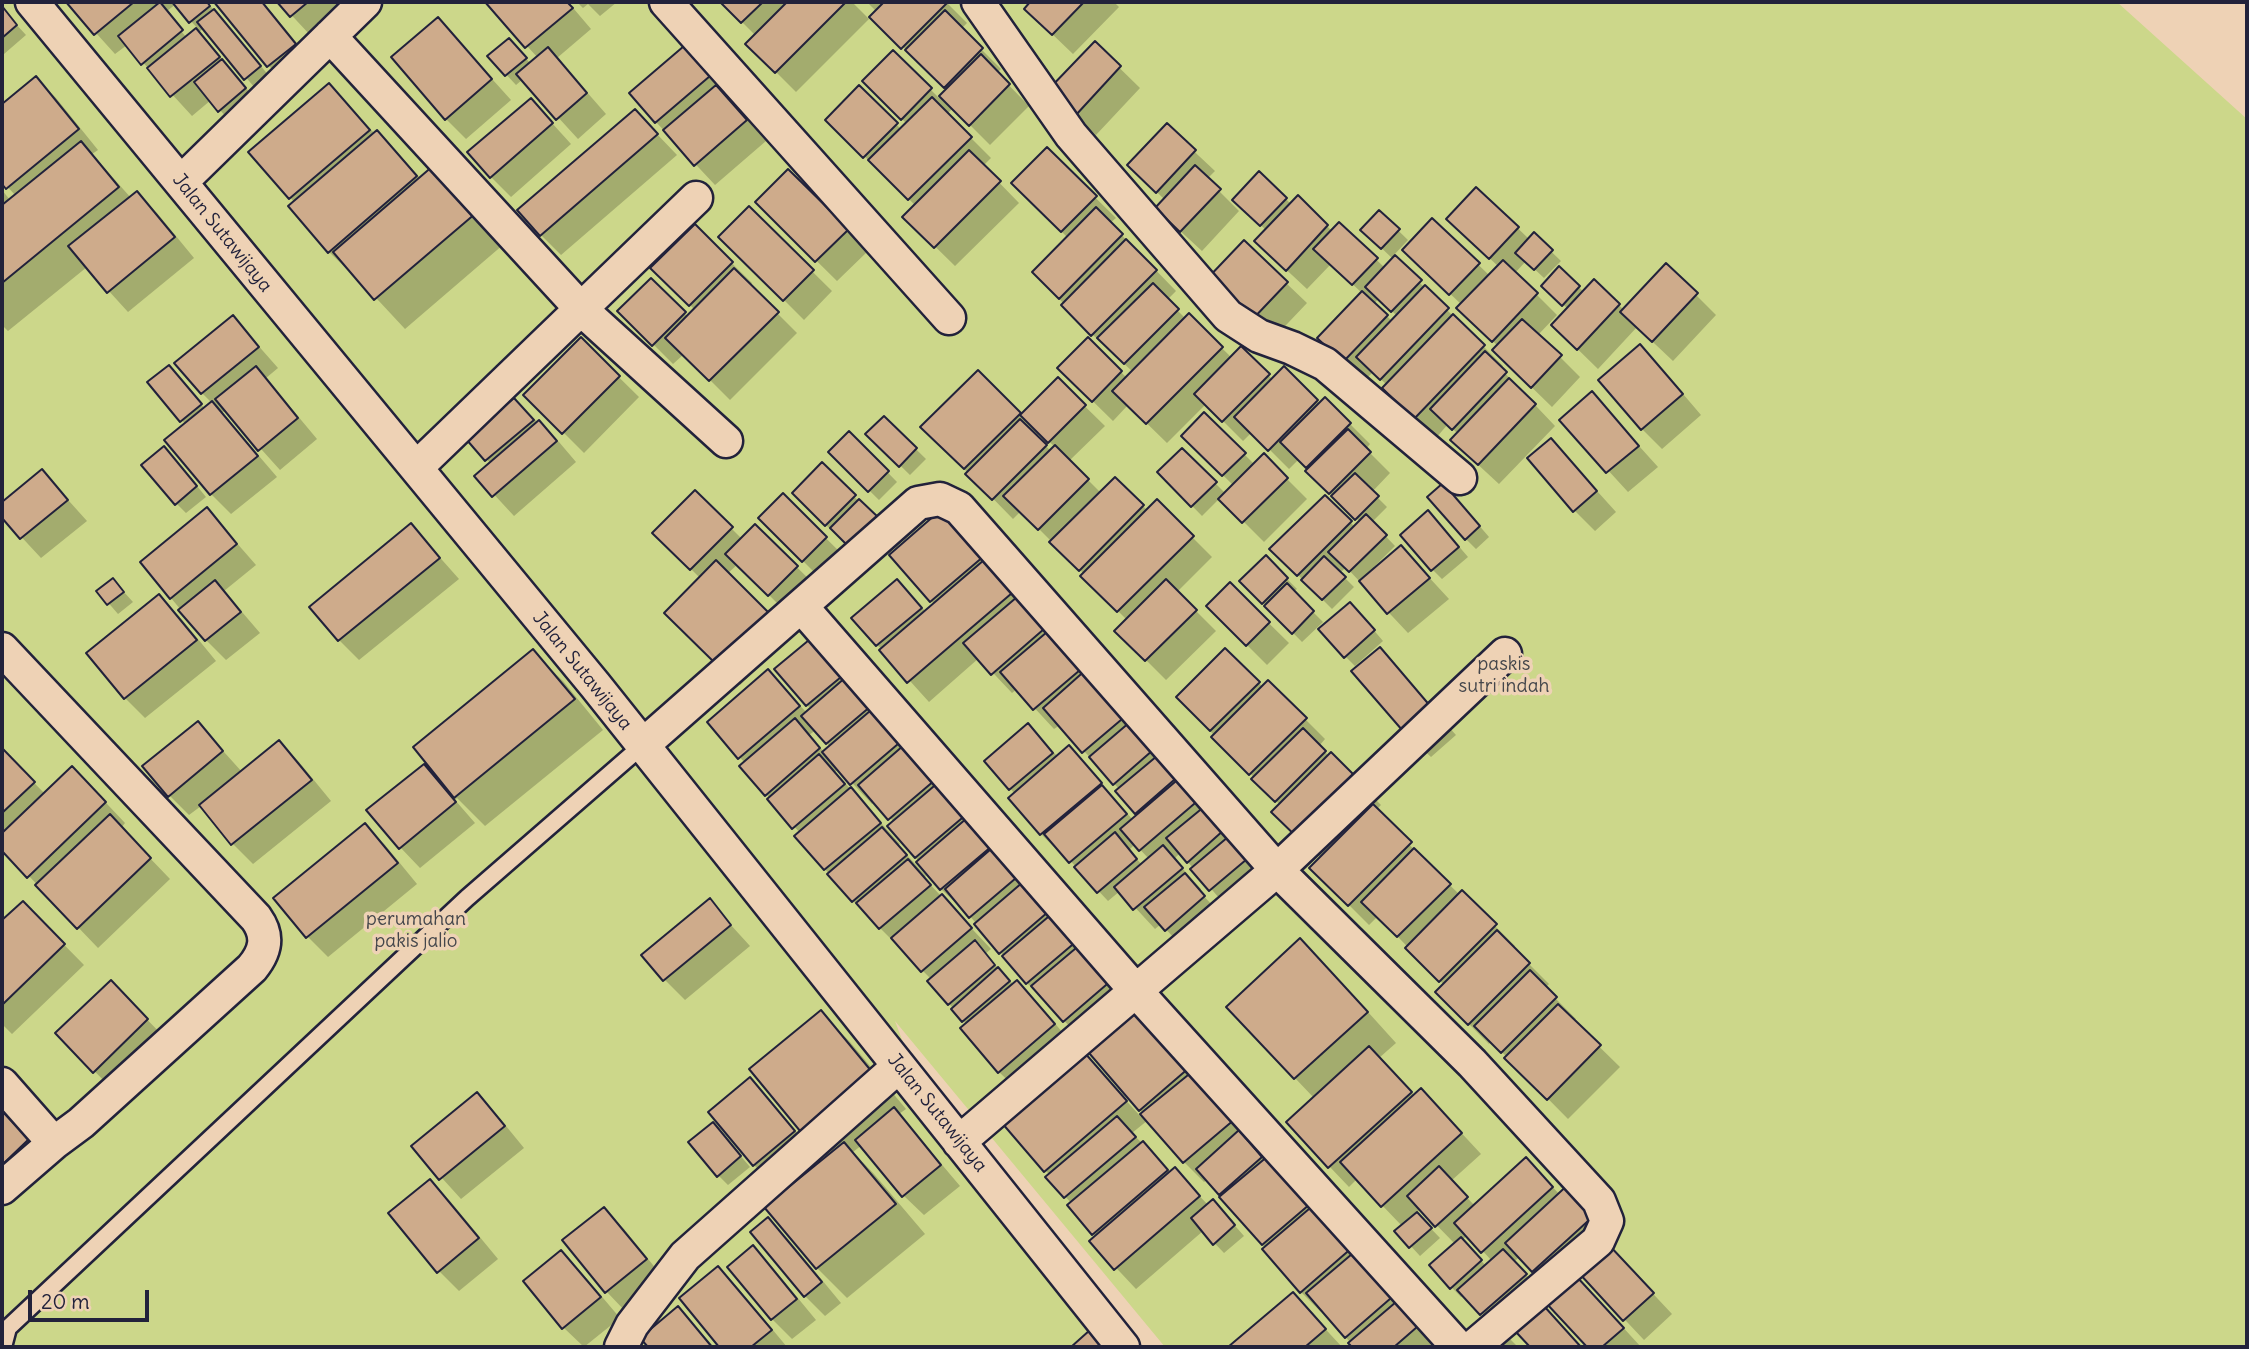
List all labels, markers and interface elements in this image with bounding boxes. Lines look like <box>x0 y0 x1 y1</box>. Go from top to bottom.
street label: Jalan Sutawijaya <box>167 169 277 297</box>
street label: Jalan Sutawijaya <box>527 607 637 735</box>
park label: paskis sutri indah <box>1459 654 1549 698</box>
park label: perumahan pakis jalio <box>366 909 466 953</box>
street label: Jalan Sutawijaya <box>882 1049 992 1177</box>
scale bar <box>32 1276 152 1320</box>
text: 20 m <box>41 1288 90 1315</box>

